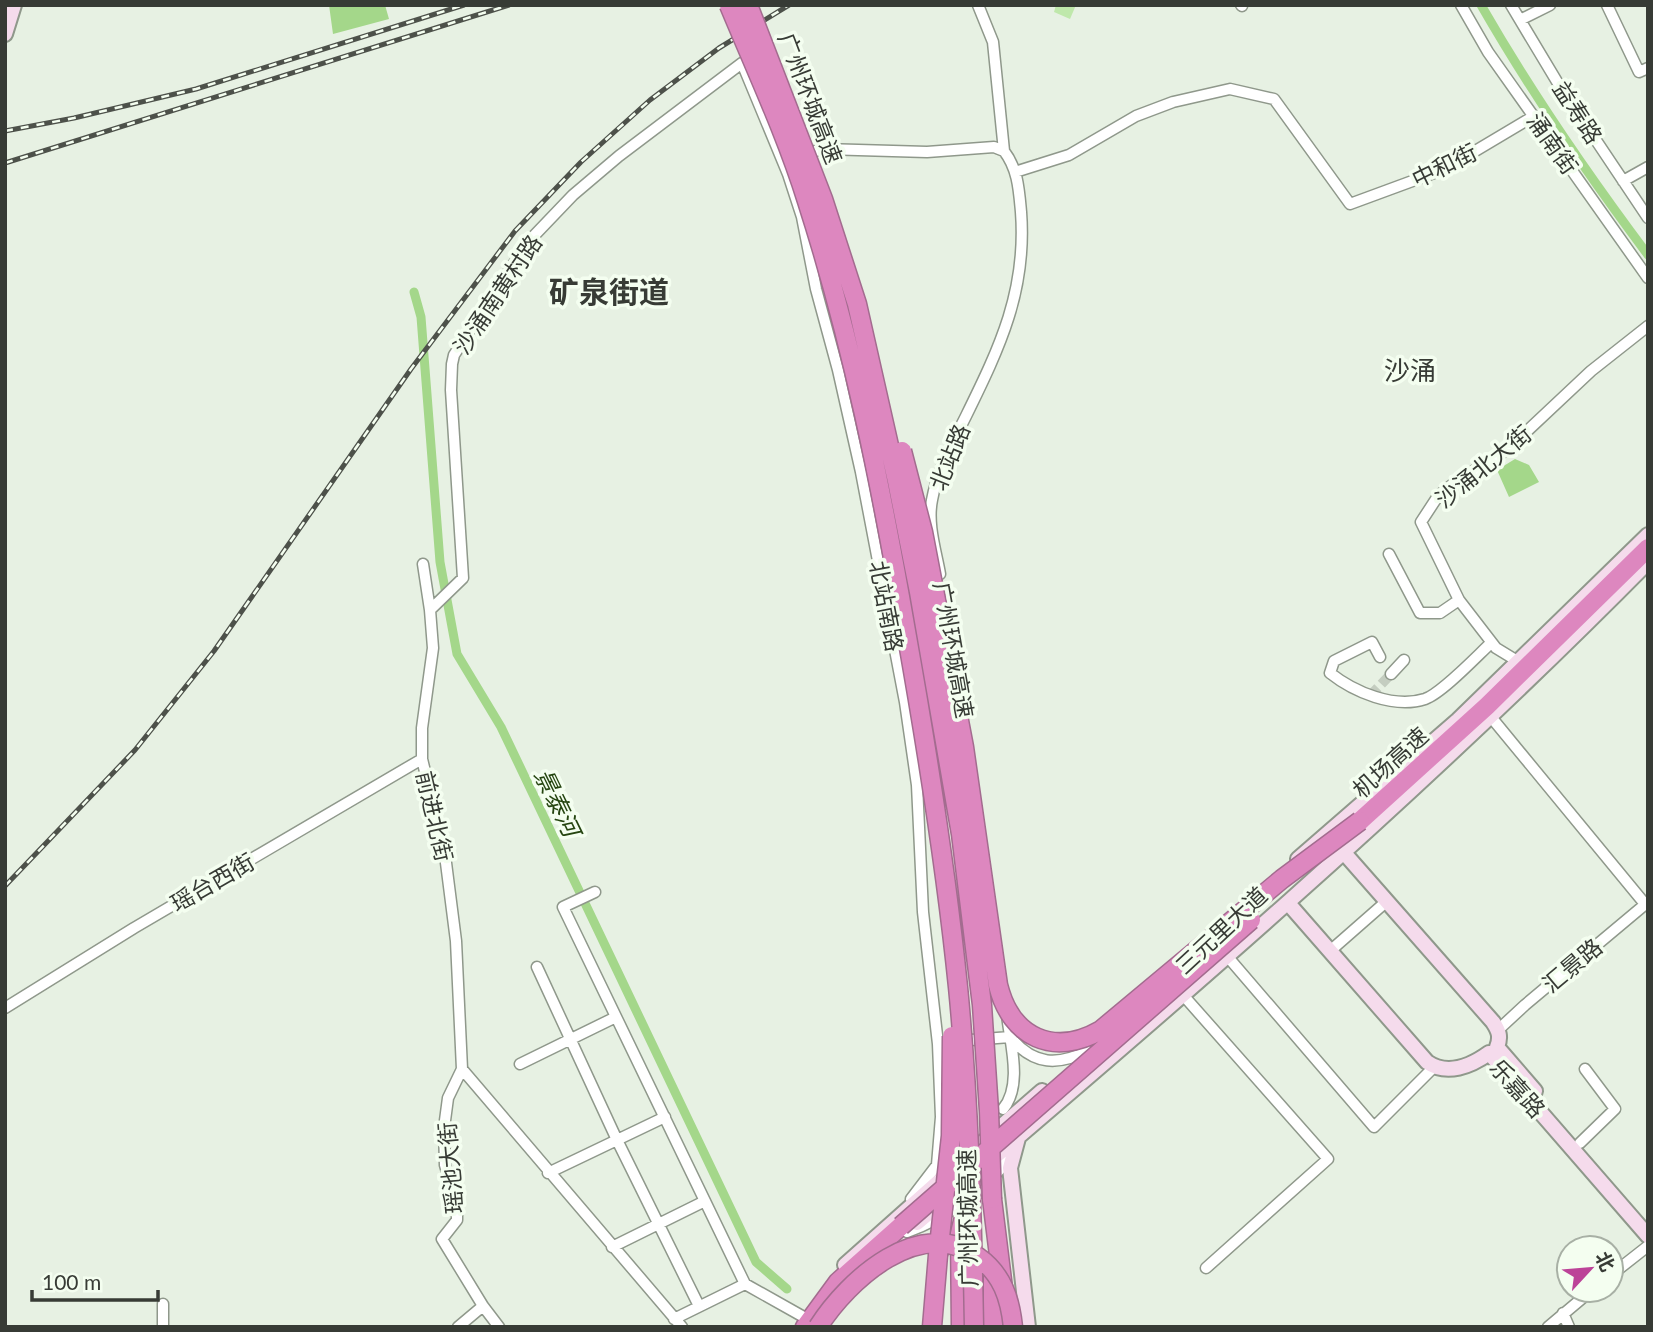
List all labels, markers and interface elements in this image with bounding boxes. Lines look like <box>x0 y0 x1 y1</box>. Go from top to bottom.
street label: 广州环城高速 <box>773 29 849 167</box>
street label: 益寿路 <box>1547 75 1609 149</box>
street label: 涌南街 <box>1522 107 1584 179</box>
street label: 中和街 <box>1407 137 1481 193</box>
street label: 沙涌南黄村路 <box>447 229 547 359</box>
district label: 矿泉街道 <box>549 273 669 309</box>
district label: 沙涌 <box>1384 354 1436 386</box>
street label: 沙涌北大街 <box>1430 419 1536 513</box>
street label: 北站路 <box>923 420 975 494</box>
street label: 北站南路 <box>864 558 910 654</box>
street label: 广州环城高速 <box>928 580 980 720</box>
street label: 机场高速 <box>1346 721 1434 803</box>
water label: 景泰河 <box>529 763 589 844</box>
street label: 前进北街 <box>411 768 459 864</box>
street label: 瑶台西街 <box>165 847 259 917</box>
street label: 三元里大道 <box>1169 881 1273 979</box>
street label: 汇景路 <box>1537 932 1607 998</box>
street label: 乐嘉路 <box>1485 1053 1551 1123</box>
street label: 瑶池大街 <box>432 1121 468 1215</box>
street label: 广州环城高速 <box>952 1149 982 1287</box>
north arrow <box>1555 1234 1625 1304</box>
text: 北 <box>1591 1248 1620 1275</box>
scale bar <box>32 1258 158 1302</box>
text: 100 m <box>42 1269 101 1294</box>

